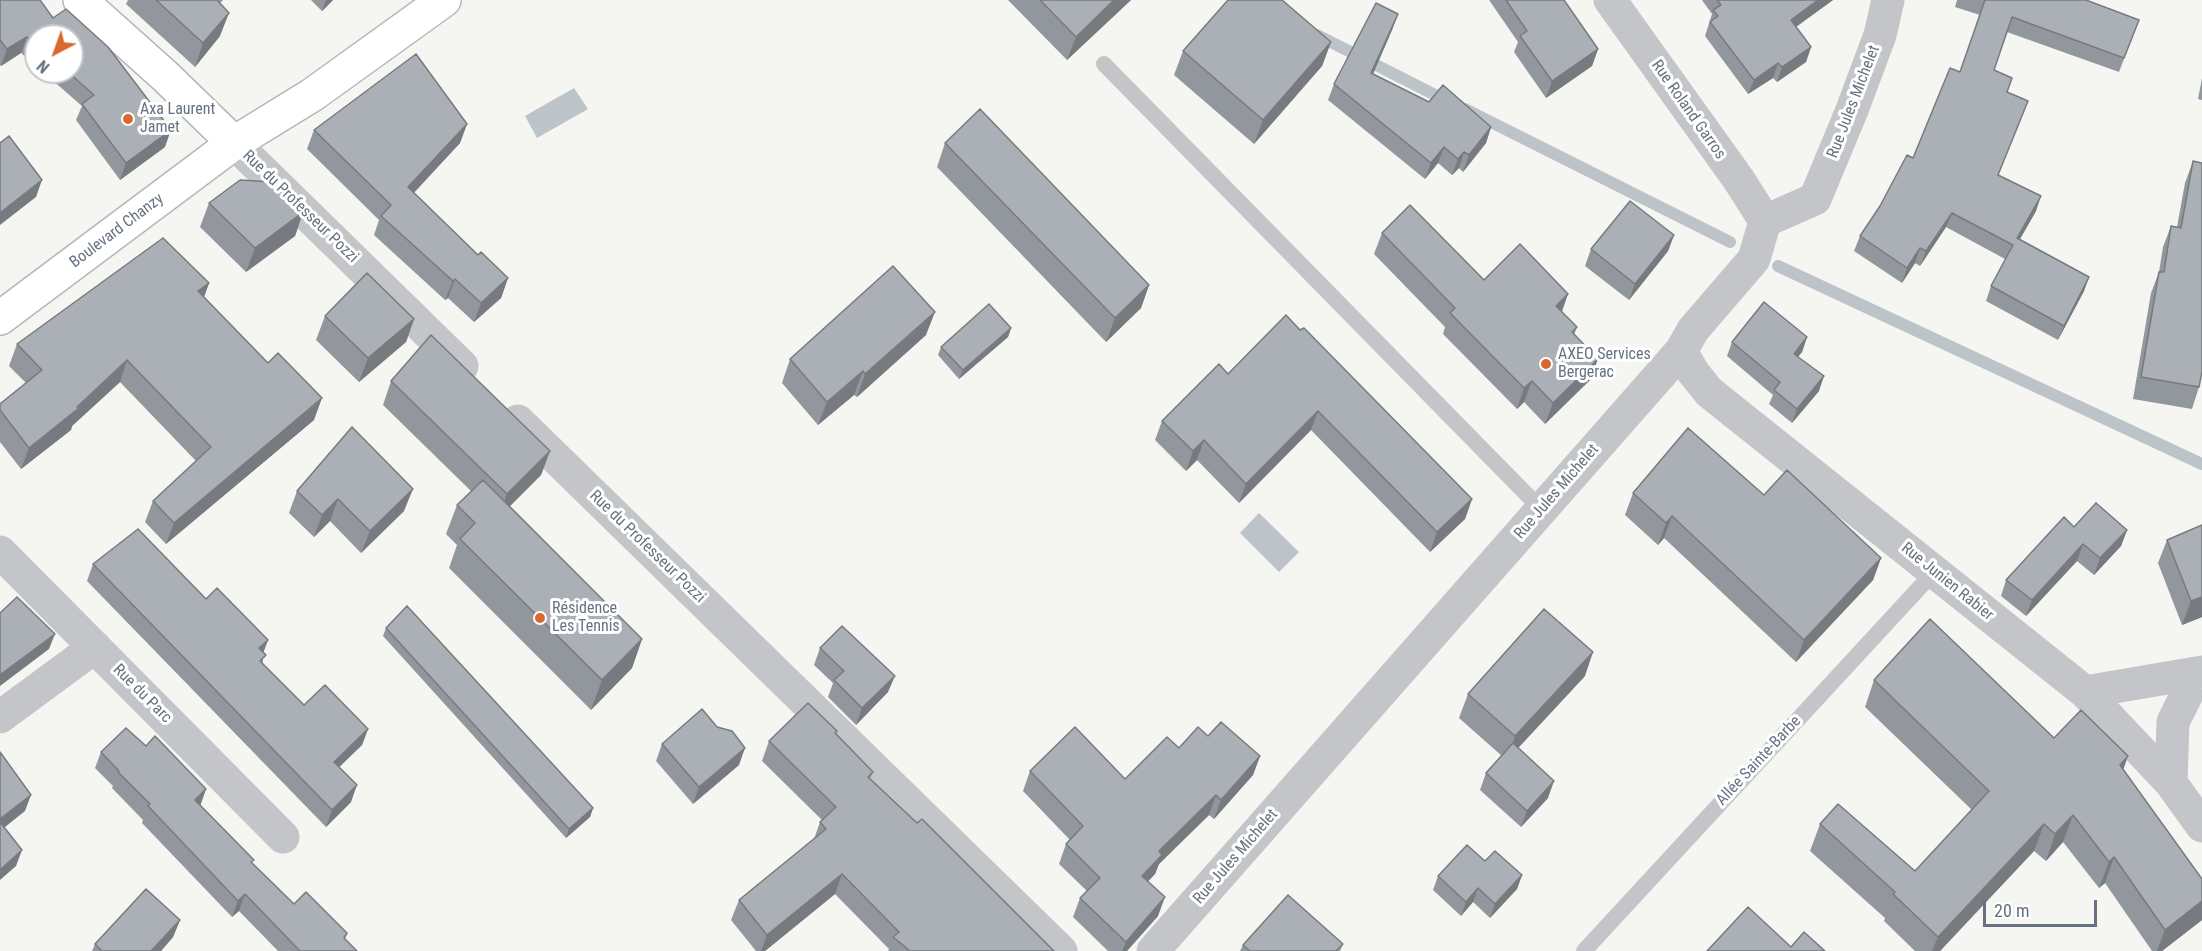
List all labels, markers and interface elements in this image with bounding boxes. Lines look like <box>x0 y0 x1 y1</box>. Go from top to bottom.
north arrow <box>24 24 84 84</box>
street label: Rue Jules Michelet <box>1824 43 1884 161</box>
text: N <box>33 56 53 77</box>
street label: Rue Roland Garros <box>1647 57 1729 163</box>
place label: Axa Laurent Jamet <box>140 100 215 138</box>
marker: Axa Laurent Jamet <box>121 112 135 126</box>
street label: Rue du Professeur Pozzi <box>238 147 362 267</box>
street label: Boulevard Chanzy <box>66 190 168 272</box>
place label: AXEO Services Bergerac <box>1558 345 1651 383</box>
marker: AXEO Services Bergerac <box>1539 357 1553 371</box>
street label: Rue Jules Michelet <box>1511 441 1603 543</box>
street label: Rue du Professeur Pozzi <box>585 487 709 607</box>
street label: Rue Junien Rabier <box>1897 539 1997 625</box>
place label: Résidence Les Tennis <box>552 599 620 637</box>
marker: Résidence Les Tennis <box>533 611 547 625</box>
street label: Rue du Parc <box>109 661 175 727</box>
street label: Allée Sainte-Barbe <box>1713 712 1805 810</box>
street label: Rue Jules Michelet <box>1190 806 1282 908</box>
scale bar <box>1986 888 2100 926</box>
text: 20 m <box>1994 900 2029 921</box>

